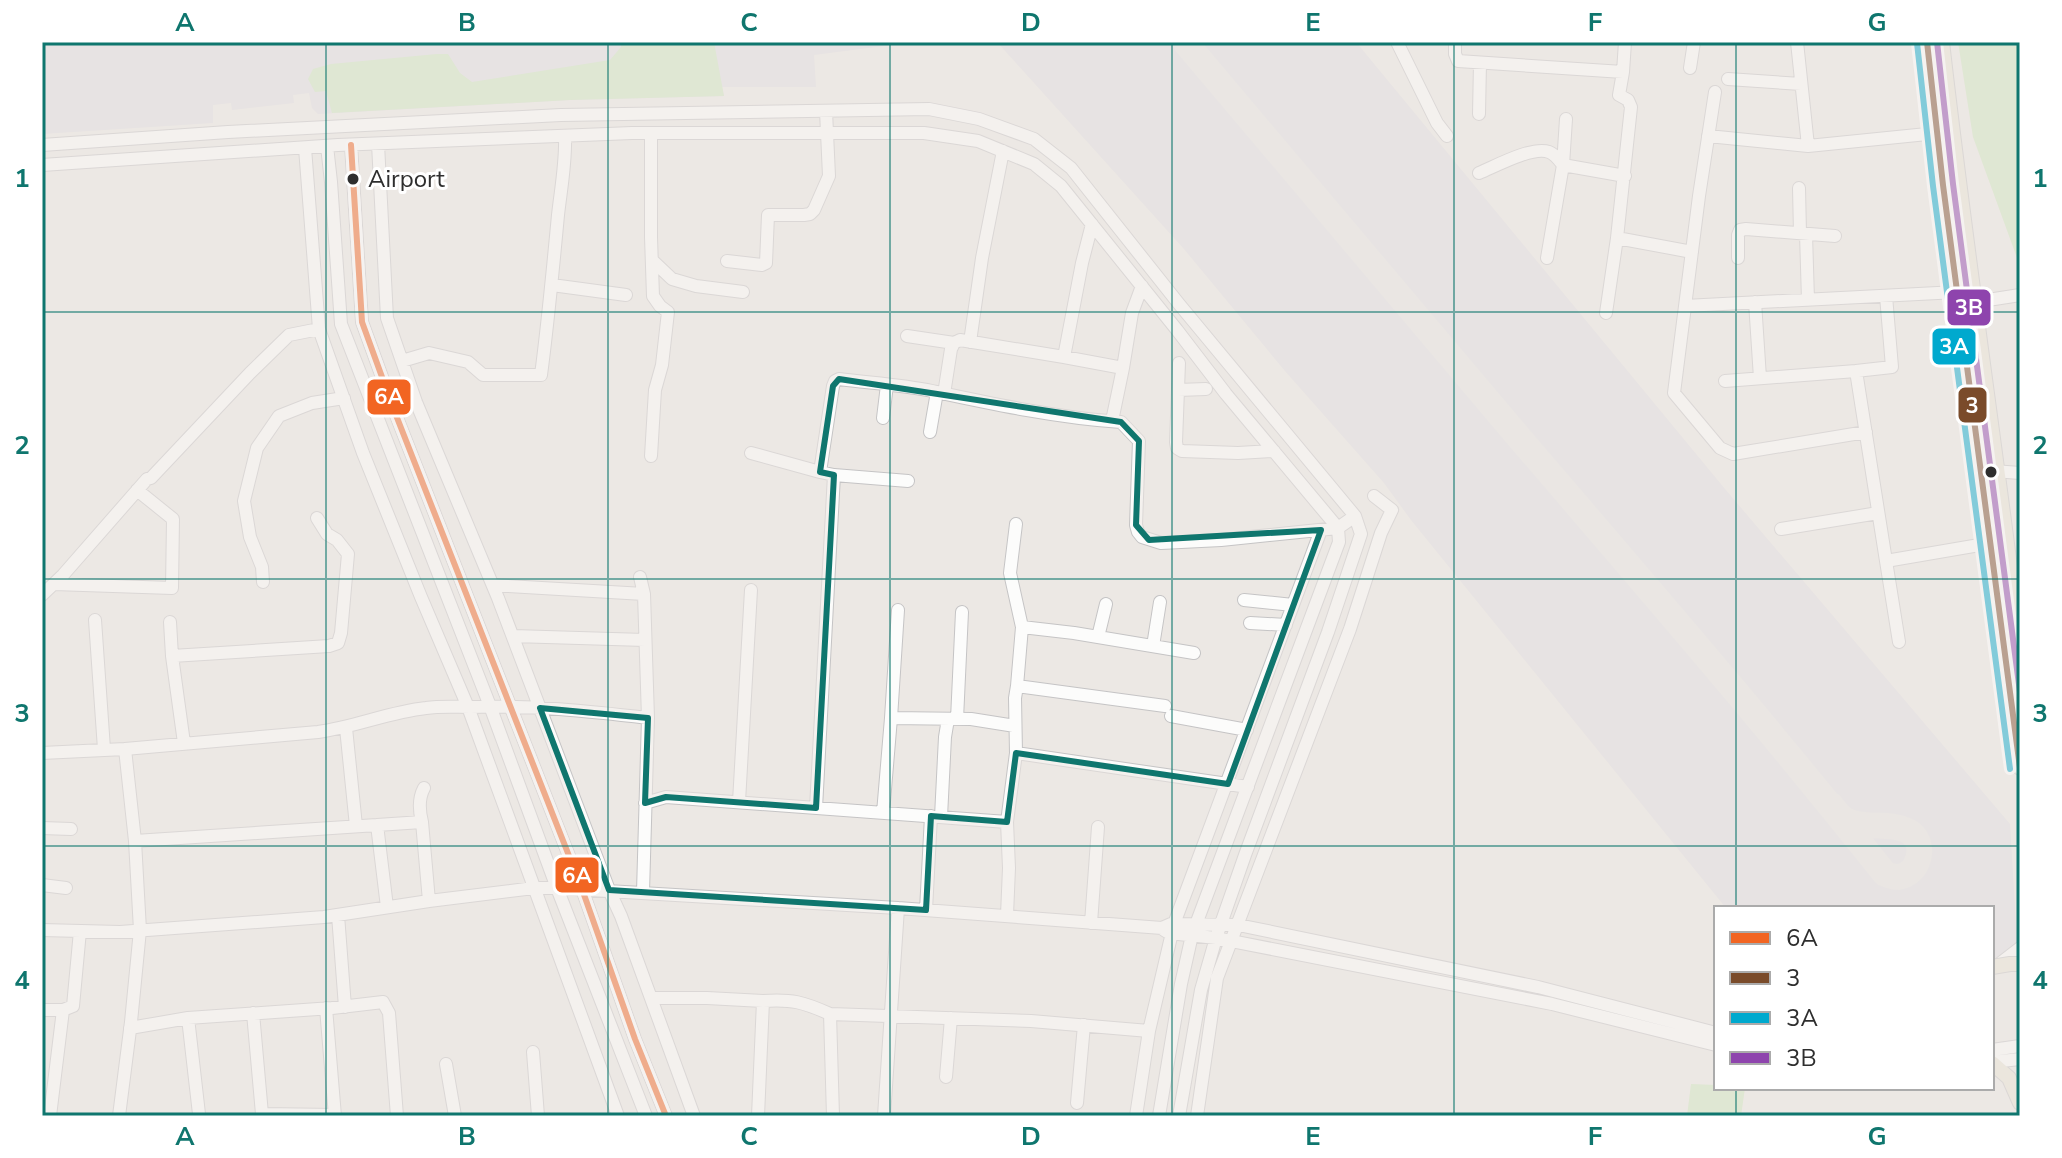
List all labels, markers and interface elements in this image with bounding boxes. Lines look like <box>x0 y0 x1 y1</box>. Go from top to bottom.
text: A <box>175 5 195 40</box>
text: B <box>458 5 476 40</box>
text: C <box>740 5 758 40</box>
text: D <box>1021 5 1041 40</box>
text: E <box>1305 5 1321 40</box>
text: F <box>1588 5 1602 40</box>
text: G <box>1867 5 1887 40</box>
text: 1 <box>14 161 30 196</box>
text: 1 <box>2032 161 2048 196</box>
place label: Airport <box>368 163 445 195</box>
marker: Airport <box>345 171 361 187</box>
line badge: 3B <box>1946 288 1992 327</box>
text: 3B <box>1955 293 1983 323</box>
line badge: 3A <box>1931 327 1977 366</box>
text: 3A <box>1939 332 1969 362</box>
line badge: 6A <box>366 378 412 416</box>
text: 6A <box>374 382 404 412</box>
line badge: 3 <box>1957 386 1988 424</box>
text: 3 <box>1965 391 1979 421</box>
text: 2 <box>14 428 30 463</box>
text: 2 <box>2032 428 2048 463</box>
unlabelled marker <box>1983 464 1999 480</box>
text: 3 <box>14 696 30 731</box>
text: 3 <box>2032 696 2048 731</box>
line badge: 6A <box>554 856 600 894</box>
text: 6A <box>562 861 592 891</box>
legend <box>1714 906 1994 1090</box>
text: 6A <box>1786 922 1818 954</box>
text: 3 <box>1786 962 1800 994</box>
text: 4 <box>14 963 30 998</box>
text: 4 <box>2032 963 2048 998</box>
text: 3A <box>1786 1002 1818 1034</box>
text: 3B <box>1786 1042 1817 1074</box>
text: A <box>175 1119 195 1154</box>
text: B <box>458 1119 476 1154</box>
text: C <box>740 1119 758 1154</box>
text: D <box>1021 1119 1041 1154</box>
text: E <box>1305 1119 1321 1154</box>
text: F <box>1588 1119 1602 1154</box>
text: G <box>1867 1119 1887 1154</box>

